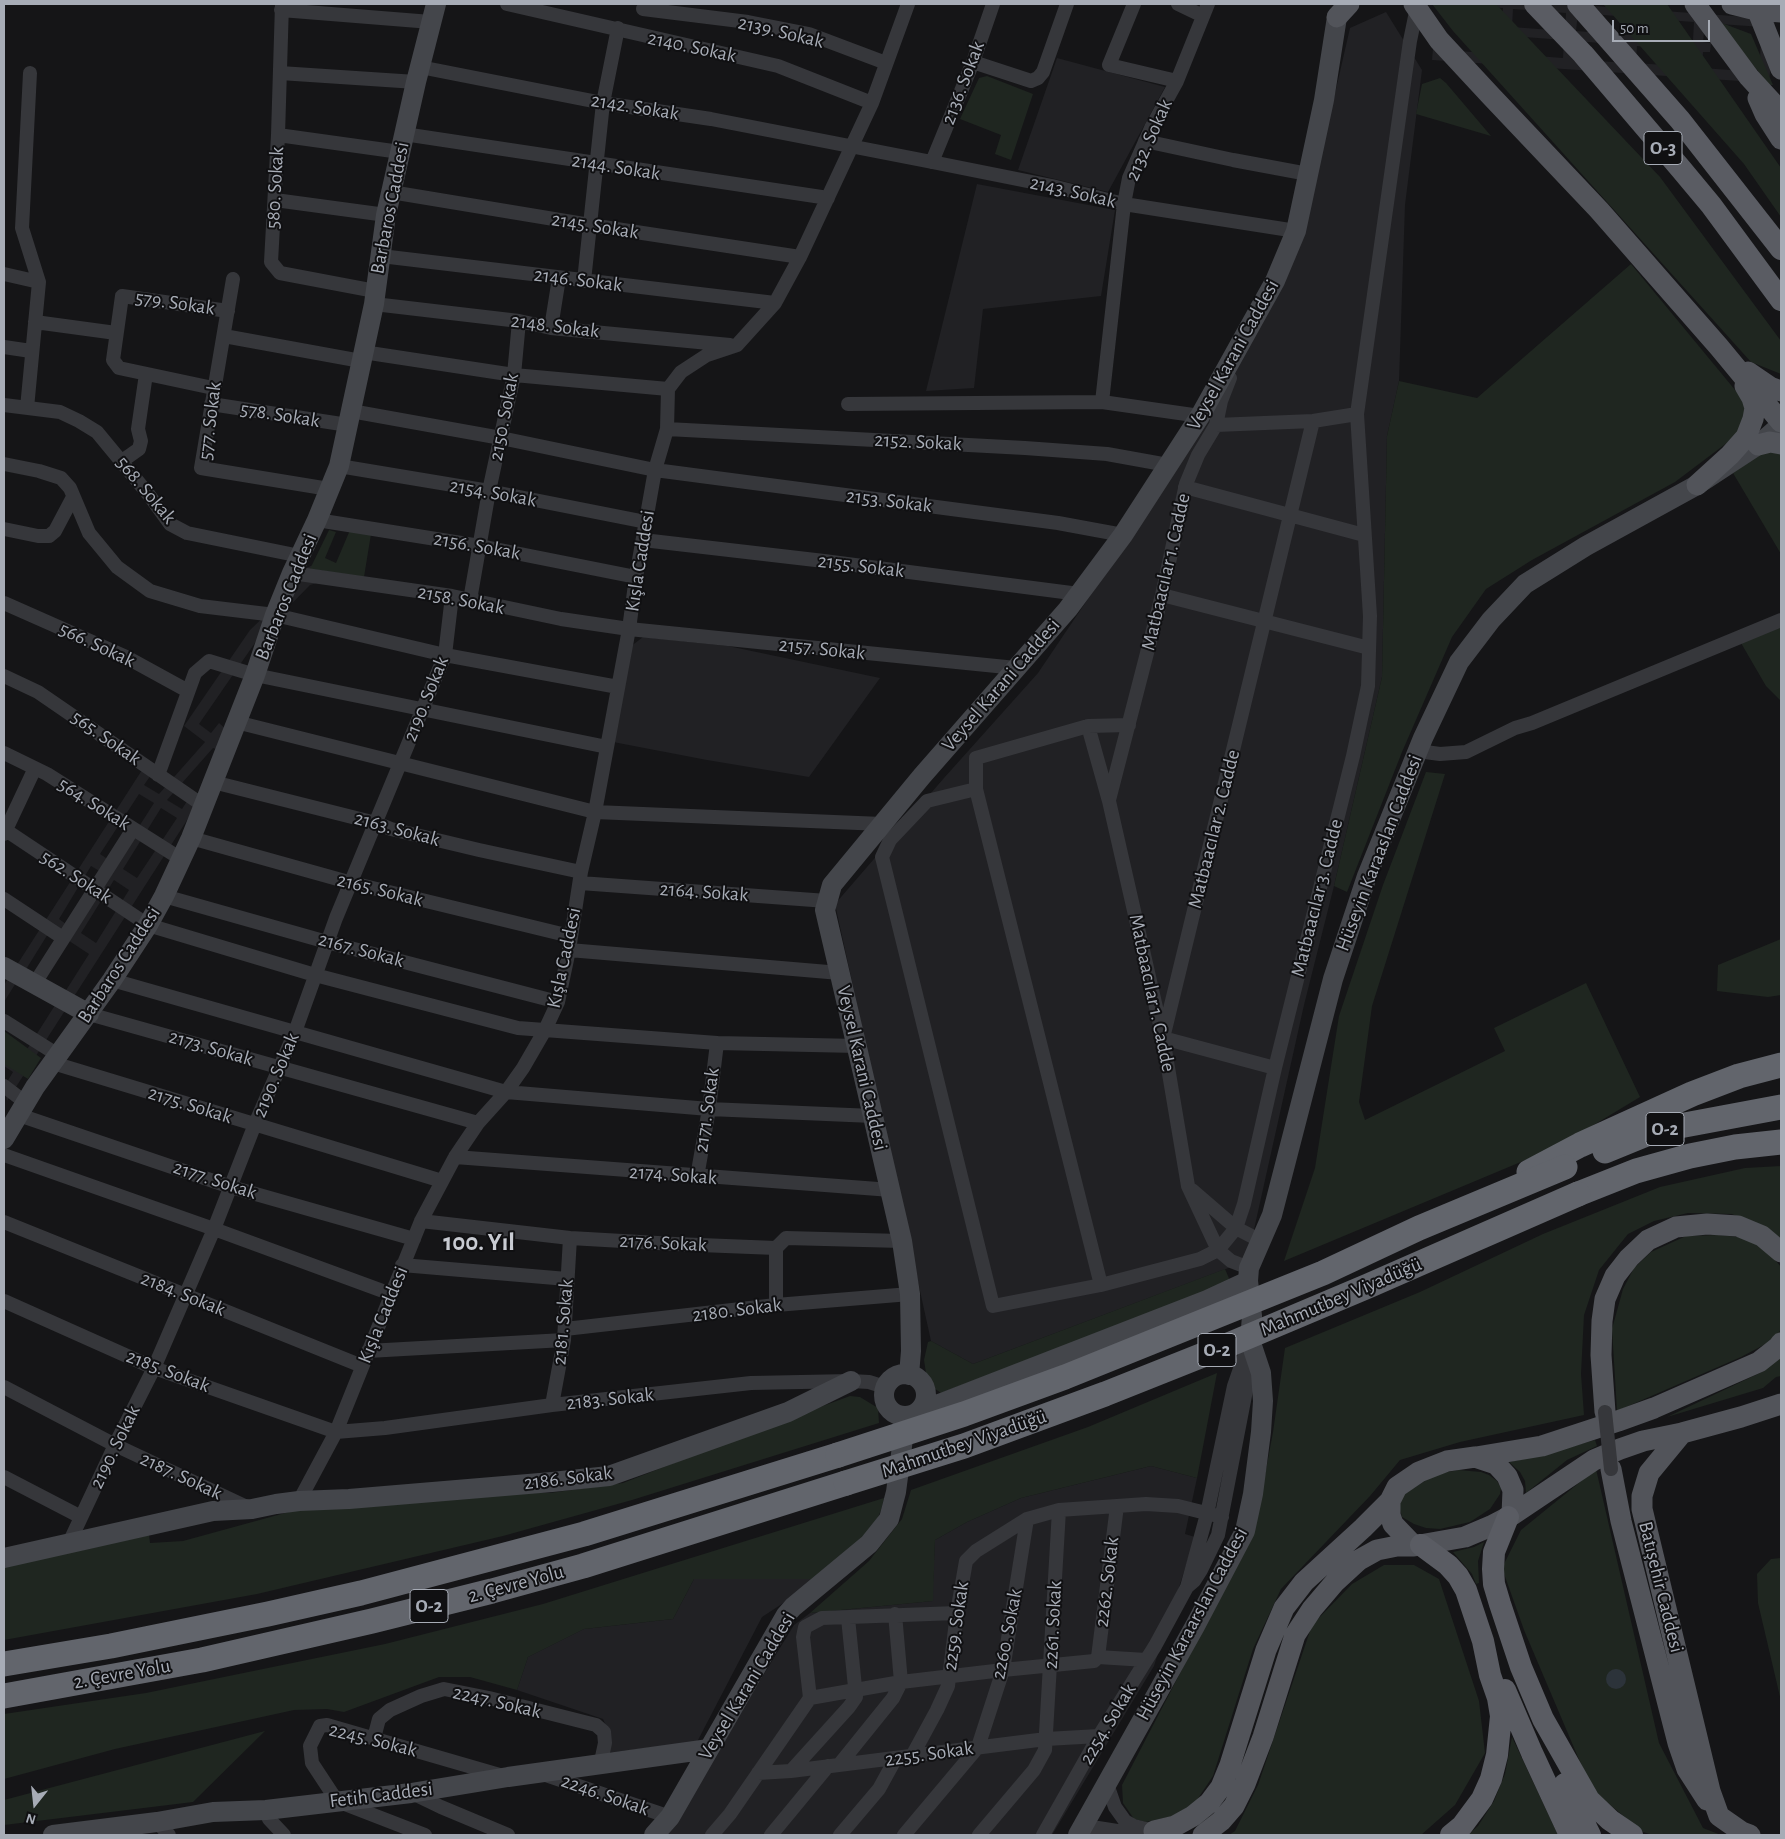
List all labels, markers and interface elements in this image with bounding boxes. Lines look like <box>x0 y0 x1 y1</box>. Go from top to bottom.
street label: 2139. Sokak <box>736 10 826 54</box>
scale bar <box>1615 10 1712 42</box>
text: 50 m <box>1620 21 1649 36</box>
street label: 2140. Sokak <box>645 26 739 68</box>
street label: 2136. Sokak <box>936 38 990 128</box>
street label: 2142. Sokak <box>589 88 681 126</box>
street label: 2132. Sokak <box>1120 95 1178 185</box>
road number: O-3 <box>1644 132 1682 164</box>
street label: Barbaros Caddesi <box>365 140 415 276</box>
street label: 580. Sokak <box>261 146 289 230</box>
street label: 2144. Sokak <box>570 148 662 186</box>
street label: 2143. Sokak <box>1028 170 1118 214</box>
street label: 2145. Sokak <box>550 207 640 245</box>
street label: 2146. Sokak <box>532 263 624 297</box>
street label: Veysel Karani Caddesi <box>1182 276 1284 434</box>
street label: 579. Sokak <box>134 286 216 320</box>
street label: 2148. Sokak <box>509 309 601 343</box>
street label: 2150. Sokak <box>484 371 524 463</box>
street label: 577. Sokak <box>193 380 227 462</box>
street label: 578. Sokak <box>239 397 321 433</box>
street label: 2152. Sokak <box>874 428 962 456</box>
street label: 568. Sokak <box>111 451 181 529</box>
street label: 2154. Sokak <box>448 474 538 512</box>
street label: 2153. Sokak <box>845 484 933 518</box>
street label: Matbaacılar 1. Cadde <box>1136 491 1196 653</box>
street label: Kışla Caddesi <box>620 509 660 613</box>
street label: 2156. Sokak <box>432 527 522 565</box>
street label: Barbaros Caddesi <box>250 530 322 664</box>
street label: 2155. Sokak <box>817 549 905 583</box>
street label: 2158. Sokak <box>416 580 506 620</box>
street label: Veysel Karani Caddesi <box>937 614 1065 756</box>
street label: 566. Sokak <box>55 617 139 673</box>
street label: 2157. Sokak <box>778 633 866 665</box>
street label: 2190. Sokak <box>398 653 454 745</box>
street label: 565. Sokak <box>66 705 146 771</box>
street label: Matbaacılar 2. Cadde <box>1183 747 1245 911</box>
street label: Hüseyin Karaaslan Caddesi <box>1330 751 1428 955</box>
street label: 564. Sokak <box>53 772 135 836</box>
street label: 2163. Sokak <box>352 806 442 852</box>
street label: Matbaacılar 3. Cadde <box>1286 817 1348 979</box>
street label: 562. Sokak <box>36 845 116 909</box>
street label: 2165. Sokak <box>335 868 425 912</box>
street label: 2164. Sokak <box>659 877 749 907</box>
street label: Barbaros Caddesi <box>72 902 166 1028</box>
street label: Kışla Caddesi <box>542 905 586 1011</box>
street label: Matbaacılar 1. Cadde <box>1124 912 1180 1074</box>
street label: 2167. Sokak <box>316 927 406 973</box>
street label: Veysel Karani Caddesi <box>831 983 893 1153</box>
street label: 2173. Sokak <box>166 1025 256 1071</box>
street label: 2190. Sokak <box>247 1029 305 1121</box>
street label: 2171. Sokak <box>689 1066 725 1154</box>
street label: 2175. Sokak <box>145 1081 235 1129</box>
road number: O-2 <box>1646 1112 1684 1146</box>
street label: 2177. Sokak <box>170 1155 260 1205</box>
street label: 2174. Sokak <box>628 1160 718 1190</box>
district label: 100. Yıl <box>443 1227 515 1257</box>
street label: 2176. Sokak <box>619 1229 707 1257</box>
street label: Mahmutbey Viyadüğü <box>1257 1252 1425 1342</box>
street label: Kışla Caddesi <box>353 1263 413 1367</box>
street label: 2184. Sokak <box>137 1266 229 1322</box>
street label: 2181. Sokak <box>547 1278 579 1366</box>
street label: 2180. Sokak <box>691 1293 783 1327</box>
road number: O-2 <box>1198 1334 1236 1366</box>
street label: 2185. Sokak <box>123 1344 213 1398</box>
street label: 2183. Sokak <box>565 1382 655 1416</box>
street label: 2190. Sokak <box>85 1401 145 1493</box>
street label: Mahmutbey Viyadüğü <box>878 1404 1050 1484</box>
street label: 2187. Sokak <box>136 1447 226 1505</box>
street label: 2186. Sokak <box>523 1461 613 1495</box>
street label: Batışehir Caddesi <box>1633 1519 1689 1655</box>
street label: Hüseyin Karaarslan Caddesi <box>1131 1524 1253 1724</box>
street label: 2262. Sokak <box>1090 1536 1124 1628</box>
street label: 2. Çevre Yolu <box>466 1560 566 1608</box>
street label: 2259. Sokak <box>938 1580 974 1672</box>
street label: 2261. Sokak <box>1039 1580 1067 1670</box>
street label: 2260. Sokak <box>986 1587 1028 1681</box>
road number: O-2 <box>410 1590 448 1622</box>
street label: Veysel Karani Caddesi <box>693 1608 801 1764</box>
street label: 2. Çevre Yolu <box>72 1654 172 1694</box>
street label: 2254. Sokak <box>1075 1679 1141 1769</box>
street label: 2247. Sokak <box>450 1680 544 1724</box>
street label: 2245. Sokak <box>326 1717 420 1763</box>
street label: 2255. Sokak <box>883 1736 975 1772</box>
street label: 2246. Sokak <box>558 1769 652 1821</box>
street label: Fetih Caddesi <box>328 1777 434 1813</box>
north arrow <box>10 1779 60 1829</box>
text: N <box>24 1810 37 1826</box>

